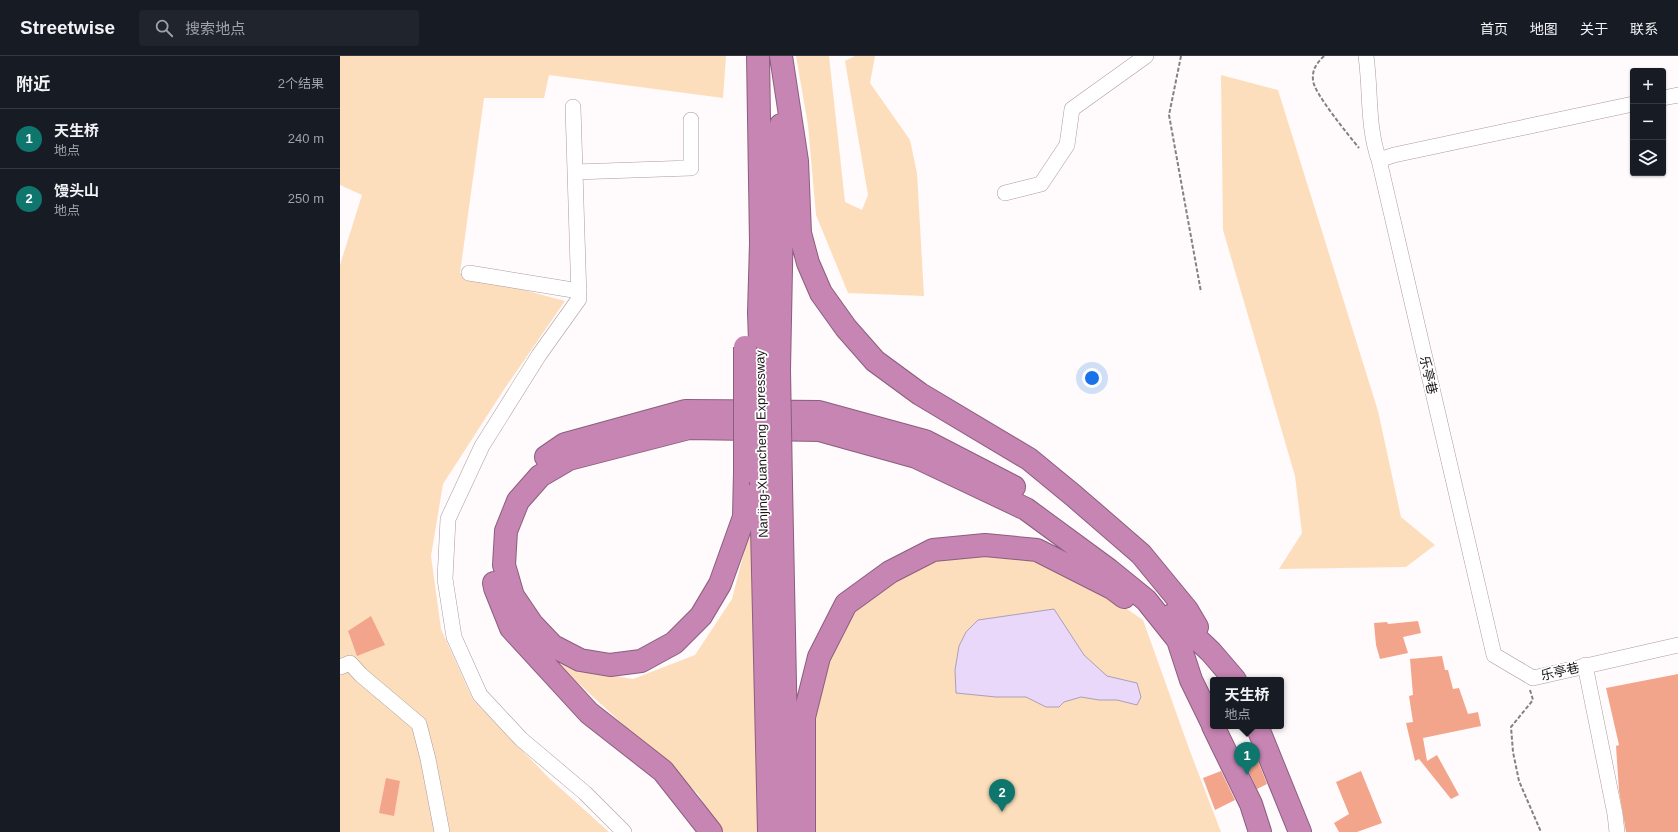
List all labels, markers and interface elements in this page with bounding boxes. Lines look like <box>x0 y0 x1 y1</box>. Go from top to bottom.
search box <box>139 10 419 46</box>
text: Streetwise <box>20 17 115 38</box>
icon: search <box>153 17 175 39</box>
text: 搜索地点 <box>185 20 245 37</box>
text: 首页 <box>1480 21 1508 37</box>
text: 地图 <box>1530 21 1558 37</box>
text: 关于 <box>1580 21 1608 37</box>
text: 联系 <box>1630 21 1658 37</box>
map controls <box>1630 68 1666 176</box>
button: + <box>1630 68 1666 104</box>
text: 附近 <box>16 75 50 94</box>
text: 2个结果 <box>278 76 324 91</box>
button: − <box>1630 104 1666 140</box>
text: 天生桥 <box>54 122 99 139</box>
text: 1 <box>25 131 33 146</box>
text: 240 m <box>288 131 324 146</box>
button: layers <box>1630 140 1666 176</box>
text: 地点 <box>54 143 80 158</box>
text: 馒头山 <box>54 182 99 199</box>
text: 2 <box>25 191 33 206</box>
text: 250 m <box>288 191 324 206</box>
text: 地点 <box>54 203 80 218</box>
street label: Nanjing-Xuancheng Expressway <box>752 349 771 538</box>
street label: 乐亭巷 <box>1417 354 1440 396</box>
your location <box>1082 368 1102 388</box>
street label: 乐亭巷 <box>1539 660 1581 683</box>
popup <box>1210 677 1284 729</box>
text: 天生桥 <box>1224 686 1270 703</box>
text: 地点 <box>1224 707 1251 722</box>
pin: 1 <box>1234 742 1260 775</box>
pin: 2 <box>989 779 1015 812</box>

